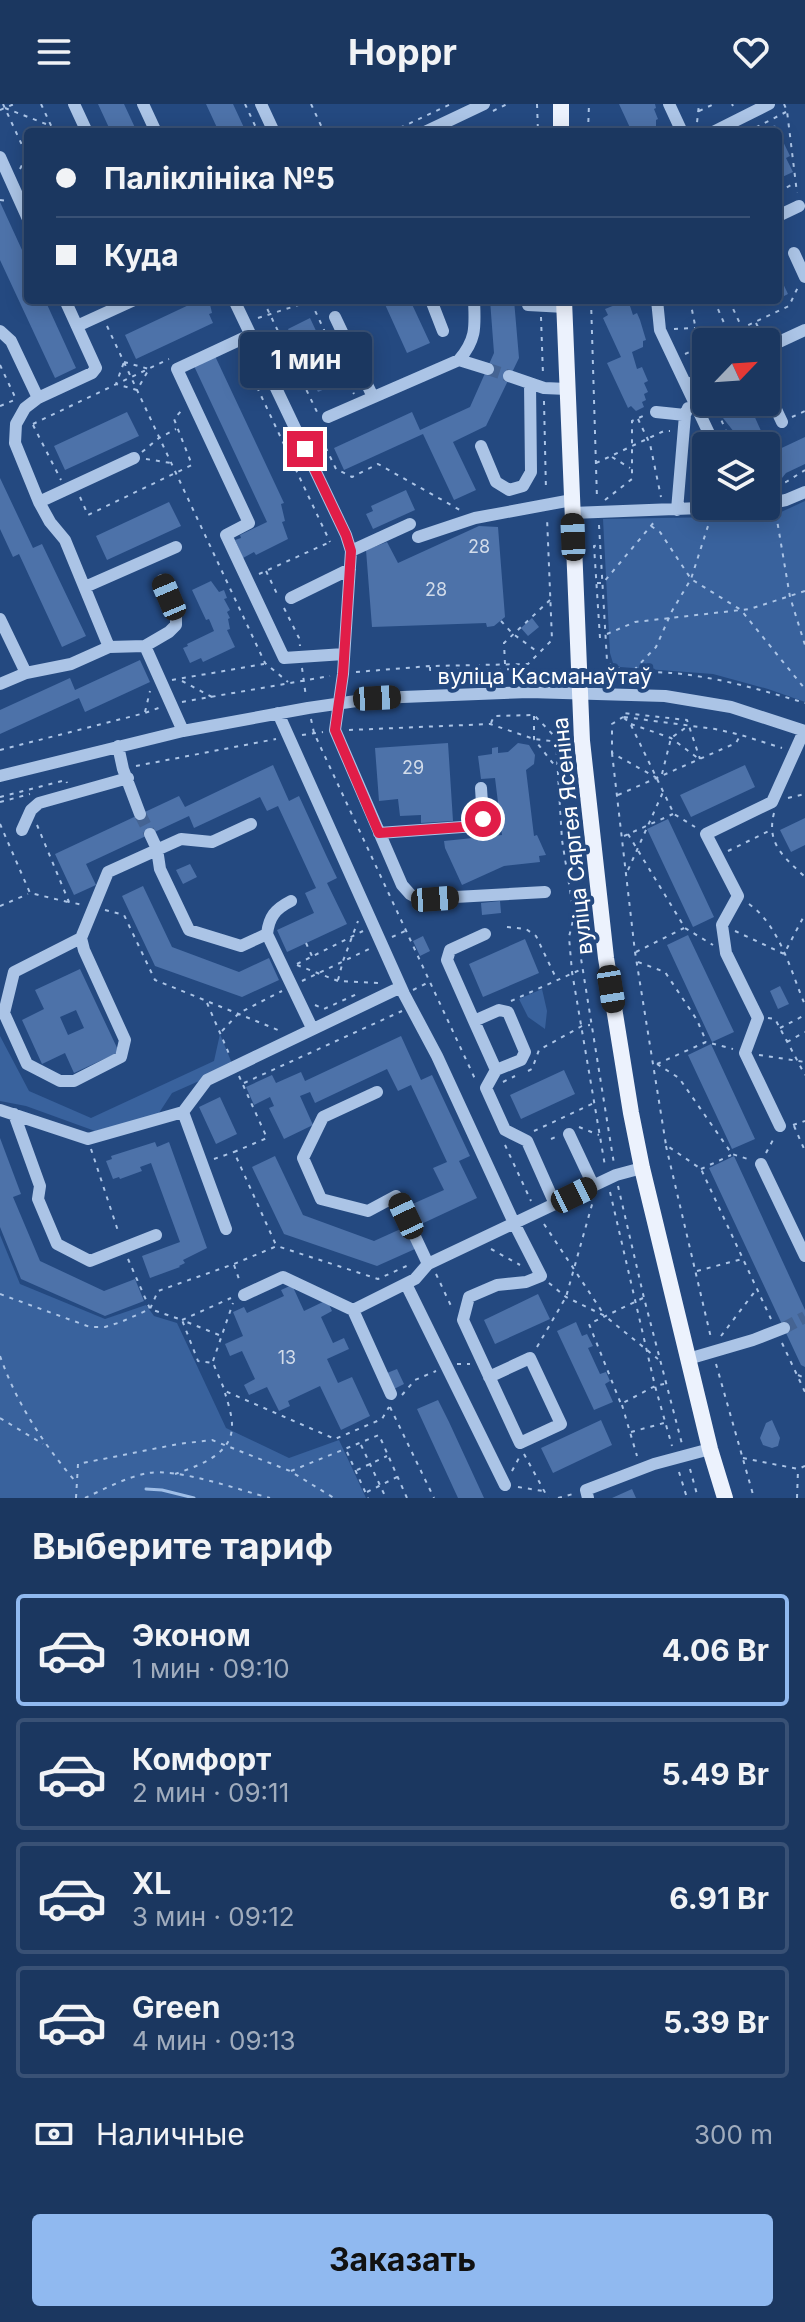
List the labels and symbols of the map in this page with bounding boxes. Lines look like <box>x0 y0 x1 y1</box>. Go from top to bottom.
north arrow <box>692 328 780 416</box>
callout: 1 мин <box>239 333 371 389</box>
route end <box>287 431 323 467</box>
car <box>560 513 586 561</box>
house number: 28 <box>468 536 490 557</box>
car <box>149 570 189 624</box>
house number: 28 <box>425 579 447 600</box>
street label: вуліца Касманаўтаў <box>438 663 652 689</box>
car <box>352 685 402 711</box>
street label: вуліца Сяргея Ясеніна <box>547 716 597 956</box>
house number: 29 <box>402 757 424 778</box>
route start <box>465 801 501 837</box>
car <box>410 885 460 913</box>
car <box>595 963 627 1015</box>
car <box>547 1174 601 1216</box>
car <box>385 1189 427 1243</box>
house number: 13 <box>278 1347 296 1368</box>

